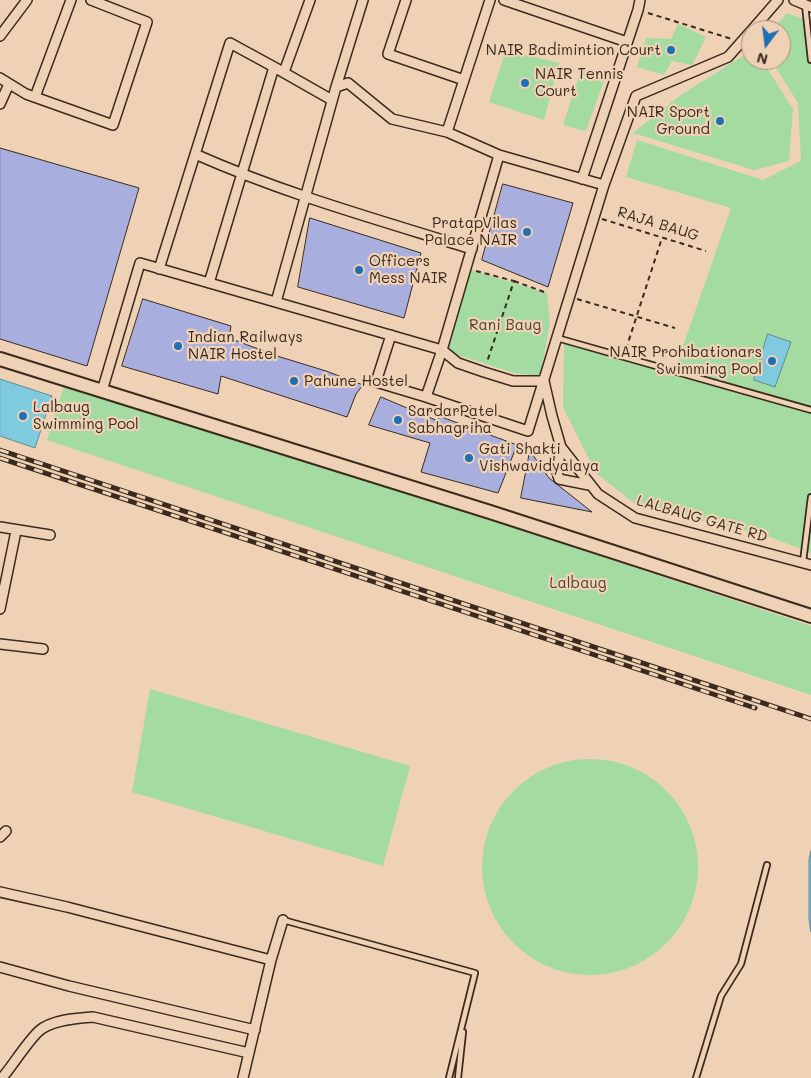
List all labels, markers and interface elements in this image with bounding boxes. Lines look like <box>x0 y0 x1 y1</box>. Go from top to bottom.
north arrow <box>741 20 791 70</box>
place label: NAIR Badimintion Court <box>486 41 661 59</box>
marker: NAIR Badimintion Court <box>665 44 677 56</box>
text: N <box>755 48 770 70</box>
place label: NAIR Tennis Court <box>535 65 624 100</box>
marker: NAIR Tennis Court <box>519 77 531 89</box>
place label: NAIR Sport Ground <box>627 103 710 138</box>
marker: NAIR Sport Ground <box>714 115 726 127</box>
street label: RAJA BAUG <box>615 203 701 245</box>
place label: PratapVilas Palace NAIR <box>425 214 517 249</box>
marker: PratapVilas Palace NAIR <box>521 226 533 238</box>
place label: Officers Mess NAIR <box>369 252 447 287</box>
marker: Officers Mess NAIR <box>353 264 365 276</box>
park label: Rani Baug <box>469 316 541 334</box>
place label: Indian Railways NAIR Hostel <box>188 328 303 363</box>
marker: Indian Railways NAIR Hostel <box>172 340 184 352</box>
place label: NAIR Prohibationars Swimming Pool <box>609 343 762 378</box>
marker: NAIR Prohibationars Swimming Pool <box>766 355 778 367</box>
place label: Pahune Hostel <box>304 372 408 390</box>
marker: Pahune Hostel <box>288 375 300 387</box>
place label: Lalbaug Swimming Pool <box>33 398 139 433</box>
place label: SardarPatel Sabhagriha <box>408 402 498 437</box>
marker: Lalbaug Swimming Pool <box>17 410 29 422</box>
marker: SardarPatel Sabhagriha <box>392 414 404 426</box>
place label: Gati Shakti Vishwavidyalaya <box>479 440 599 475</box>
marker: Gati Shakti Vishwavidyalaya <box>463 452 475 464</box>
street label: LALBAUG GATE RD <box>635 492 769 546</box>
park label: Lalbaug <box>550 574 606 592</box>

